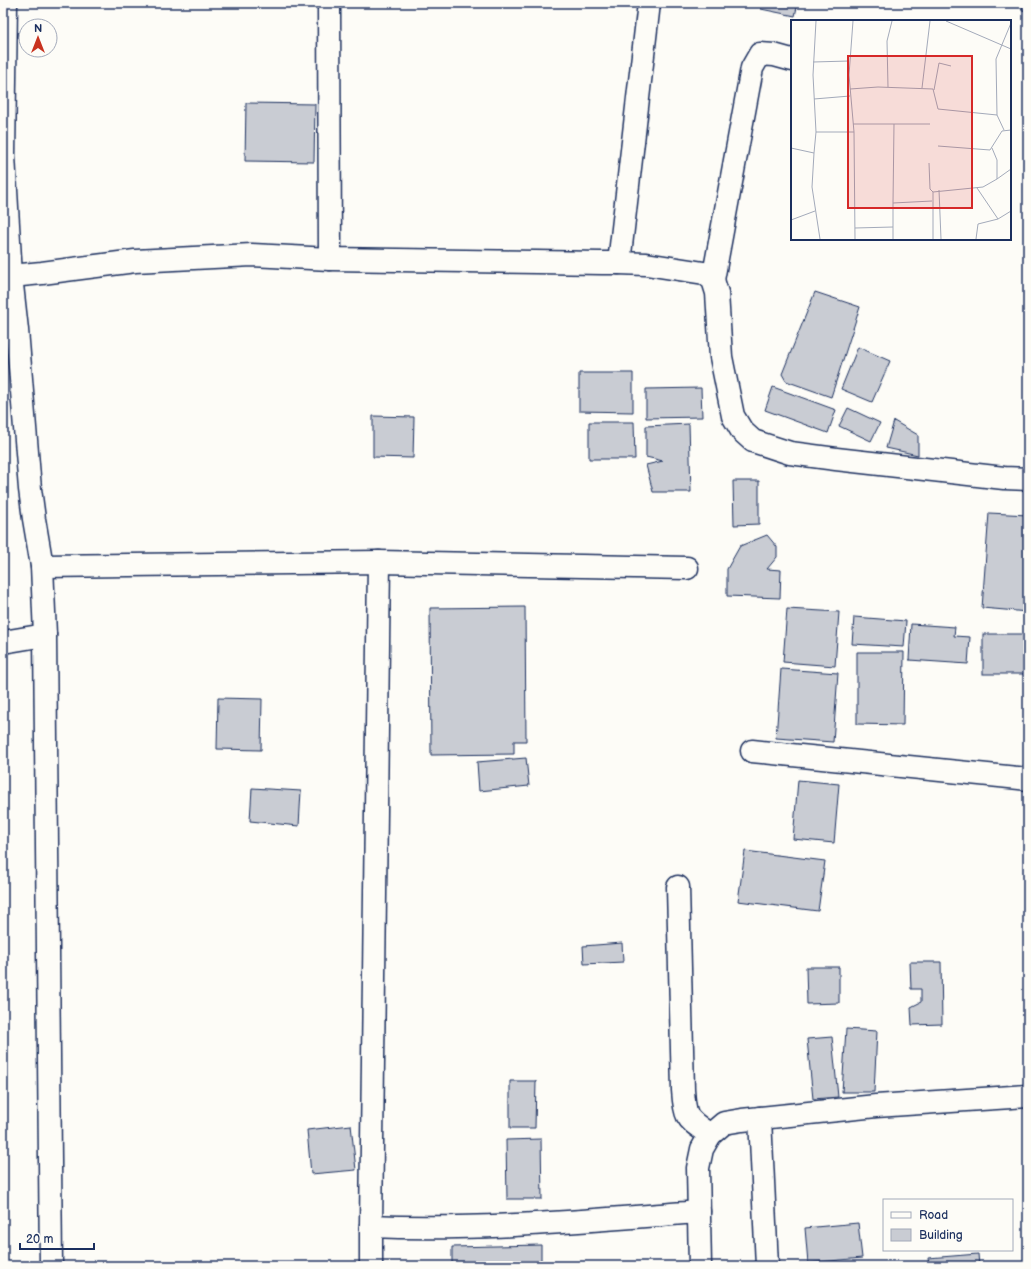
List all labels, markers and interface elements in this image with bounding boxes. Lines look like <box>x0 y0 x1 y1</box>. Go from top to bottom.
north arrow <box>18 18 58 58</box>
inset map <box>791 20 1011 240</box>
text: N <box>34 22 42 35</box>
legend <box>883 1199 1013 1251</box>
text: Road <box>919 1208 948 1223</box>
scale bar <box>20 1225 94 1251</box>
text: Building <box>919 1228 963 1243</box>
text: 20 m <box>26 1232 53 1247</box>

